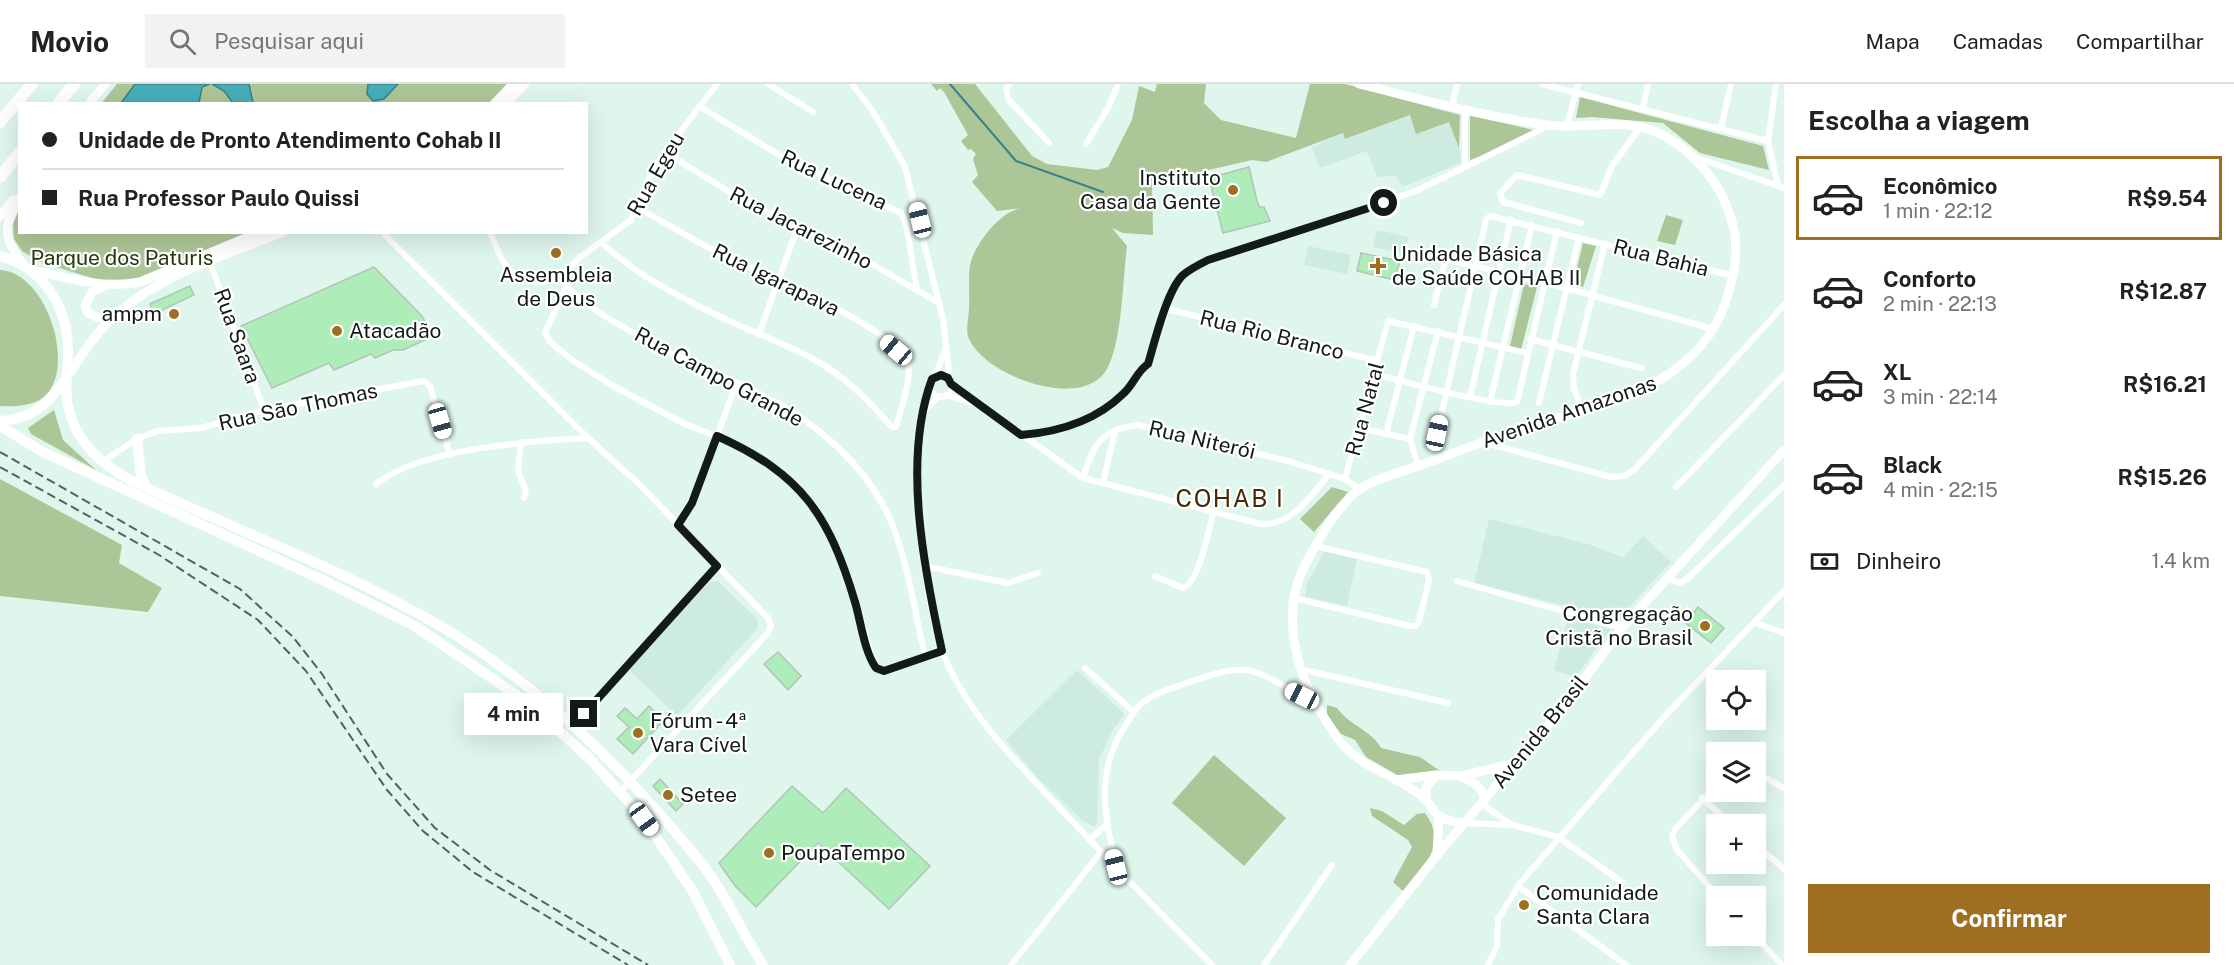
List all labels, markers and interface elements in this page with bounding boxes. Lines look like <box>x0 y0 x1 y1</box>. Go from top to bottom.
search box <box>145 14 565 68</box>
text: Movio <box>30 25 109 58</box>
icon: search <box>166 25 199 58</box>
text: Pesquisar aqui <box>214 28 364 54</box>
text: Mapa <box>1866 29 1920 54</box>
text: Camadas <box>1953 29 2043 54</box>
text: Compartilhar <box>2076 29 2204 54</box>
text: Escolha a viagem <box>1808 104 2030 136</box>
text: Unidade de Pronto Atendimento Cohab II <box>78 127 501 153</box>
street label: Rua Egeu <box>622 127 690 220</box>
street label: Rua Lucena <box>777 144 891 215</box>
place label: Instituto Casa da Gente <box>1080 165 1221 214</box>
icon: car <box>1811 171 1865 225</box>
text: Econômico <box>1883 173 1998 199</box>
street label: Rua Jacarezinho <box>726 181 877 274</box>
marker: Instituto Casa da Gente <box>1226 183 1240 197</box>
text: Rua Professor Paulo Quissi <box>78 185 359 211</box>
text: R$9.54 <box>2127 185 2207 211</box>
route start <box>1370 189 1397 216</box>
text: 1 min · 22:12 <box>1883 199 1993 223</box>
car <box>907 200 933 240</box>
street label: Rua Bahia <box>1611 234 1711 281</box>
street label: Rua Igarapava <box>709 238 844 321</box>
place label: Unidade Básica de Saúde COHAB II <box>1392 241 1581 290</box>
park label: Parque dos Paturis <box>31 245 213 270</box>
marker: Assembleia de Deus <box>549 246 563 260</box>
marker: Unidade Básica de Saúde COHAB II <box>1369 257 1387 275</box>
place label: Assembleia de Deus <box>500 262 612 311</box>
icon: car <box>1811 264 1865 318</box>
text: Conforto <box>1883 266 1976 292</box>
text: R$12.87 <box>2119 278 2207 304</box>
street label: Rua Saara <box>209 285 266 387</box>
text: 2 min · 22:13 <box>1883 292 1997 316</box>
place label: ampm <box>102 301 162 326</box>
street label: Rua Rio Branco <box>1197 304 1347 365</box>
marker: ampm <box>167 307 181 321</box>
place label: Atacadão <box>349 318 441 343</box>
street label: Rua Campo Grande <box>630 321 808 432</box>
marker: Atacadão <box>330 324 344 338</box>
car <box>876 332 916 368</box>
icon: car <box>1811 357 1865 411</box>
street label: Rua Natal <box>1340 359 1389 458</box>
text: XL <box>1883 359 1911 385</box>
street label: Avenida Amazonas <box>1478 370 1660 453</box>
text: R$16.21 <box>2123 371 2207 397</box>
street label: Rua São Thomas <box>216 377 380 436</box>
text: 3 min · 22:14 <box>1883 385 1998 409</box>
car <box>426 401 454 441</box>
car <box>1424 414 1450 452</box>
street label: Rua Niterói <box>1146 415 1258 464</box>
icon: car <box>1811 450 1865 504</box>
text: Black <box>1883 452 1942 478</box>
text: R$15.26 <box>2118 464 2207 490</box>
text: 4 min · 22:15 <box>1883 478 1998 502</box>
district label: COHAB I <box>1176 484 1284 512</box>
icon: cash <box>1808 545 1841 578</box>
text: Dinheiro <box>1856 548 1941 574</box>
text: 1.4 km <box>2152 549 2210 573</box>
place label: Congregação Cristã no Brasil <box>1545 601 1693 650</box>
marker: Congregação Cristã no Brasil <box>1698 619 1712 633</box>
street label: Avenida Brasil <box>1486 670 1593 793</box>
map controls <box>1706 670 1766 946</box>
button: locate <box>1706 670 1766 730</box>
car <box>1282 680 1322 712</box>
callout: 4 min <box>464 693 563 735</box>
route end <box>570 700 597 727</box>
text: 4 min <box>487 702 540 726</box>
place label: Fórum - 4ª Vara Cível <box>650 708 748 757</box>
marker: Fórum - 4ª Vara Cível <box>631 726 645 740</box>
button: layers <box>1706 742 1766 802</box>
place label: Setee <box>680 782 737 807</box>
marker: Setee <box>661 788 675 802</box>
car <box>626 799 662 839</box>
button: + <box>1706 814 1766 874</box>
place label: PoupaTempo <box>781 840 905 865</box>
marker: PoupaTempo <box>762 846 776 860</box>
car <box>1103 847 1129 887</box>
place label: Comunidade Santa Clara <box>1536 880 1659 929</box>
button: Confirmar <box>1808 884 2210 953</box>
button: − <box>1706 886 1766 946</box>
marker: Comunidade Santa Clara <box>1517 898 1531 912</box>

